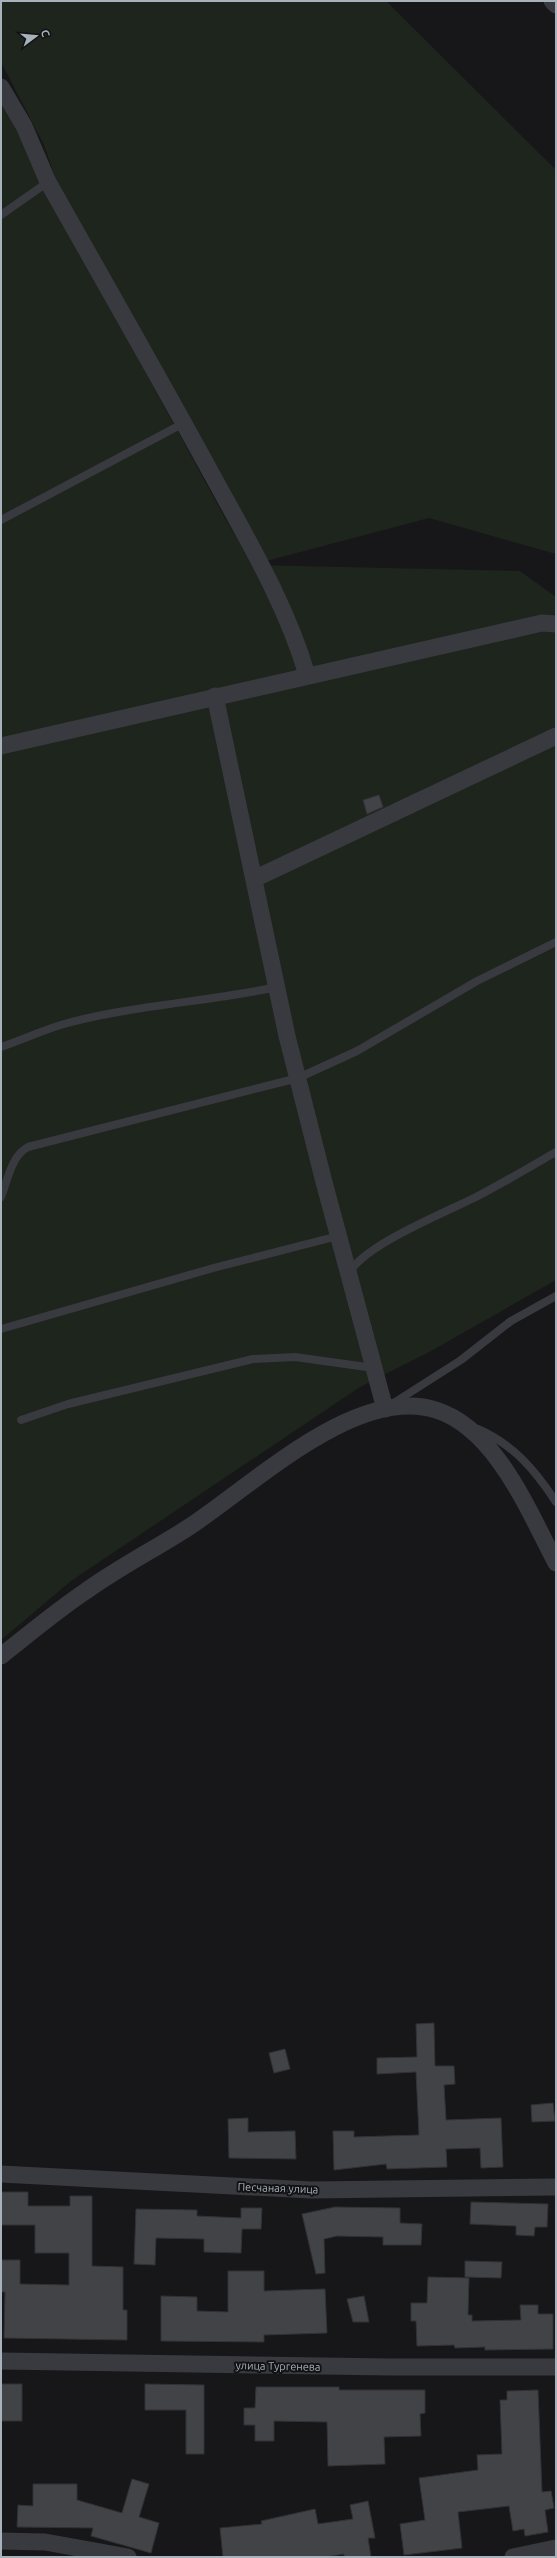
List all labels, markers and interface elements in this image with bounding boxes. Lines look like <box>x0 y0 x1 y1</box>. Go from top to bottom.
north arrow <box>16 16 56 56</box>
text: С <box>39 28 52 38</box>
street label: Песчаная улица <box>237 2181 319 2195</box>
street label: улица Тургенева <box>235 2359 321 2373</box>

